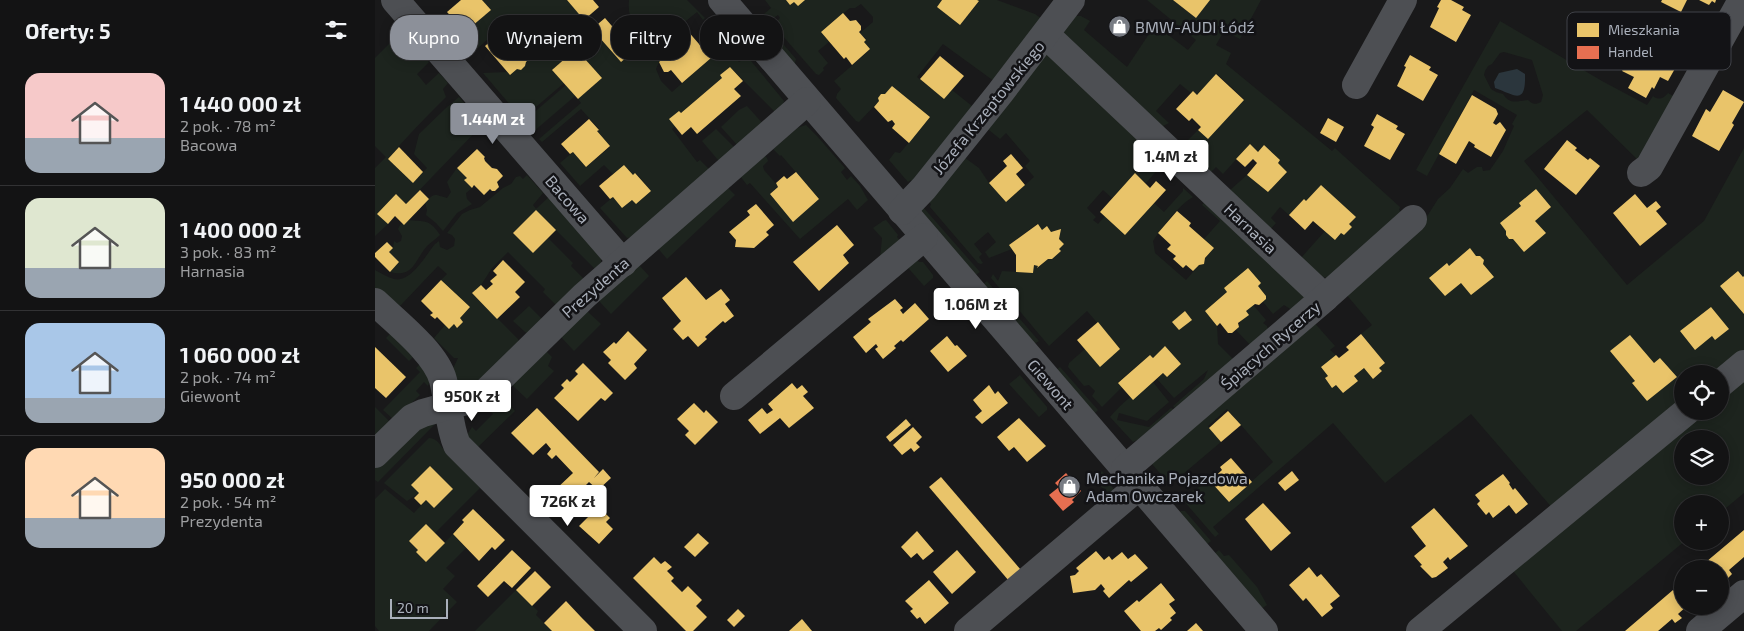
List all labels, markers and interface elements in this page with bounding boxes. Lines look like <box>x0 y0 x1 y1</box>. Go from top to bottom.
legend <box>1567 12 1731 70</box>
shop icon: BMW-AUDI Łódź <box>1107 14 1131 38</box>
chip: Kupno <box>390 15 478 60</box>
chip: Wynajem <box>488 15 601 60</box>
chip: Filtry <box>611 15 690 60</box>
chip: Nowe <box>700 15 783 60</box>
icon: filters <box>322 16 350 44</box>
place label: BMW-AUDI Łódź <box>1135 17 1255 36</box>
text: Oferty: 5 <box>25 18 111 43</box>
text: Mieszkania <box>1608 21 1680 38</box>
street label: Józefa Krzeptowskiego <box>928 36 1048 178</box>
text: Handel <box>1608 43 1654 60</box>
text: 1 440 000 zł <box>180 91 301 116</box>
icon: home <box>65 93 125 153</box>
pin: 1.44M zł <box>441 102 545 145</box>
text: 1.44M zł <box>461 109 525 128</box>
text: 2 pok. · 78 m² <box>180 116 276 135</box>
text: Bacowa <box>180 135 237 154</box>
pin: 1.4M zł <box>1125 140 1217 182</box>
text: 1.4M zł <box>1144 146 1198 165</box>
street label: Bacowa <box>542 171 594 227</box>
street label: Harnasia <box>1221 199 1281 257</box>
text: 1 400 000 zł <box>180 217 301 242</box>
icon: home <box>65 218 125 278</box>
text: 3 pok. · 83 m² <box>180 242 276 261</box>
street label: Prezydenta <box>558 253 632 321</box>
text: Harnasia <box>180 261 245 280</box>
pin: 1.06M zł <box>924 288 1028 330</box>
text: 1.06M zł <box>945 294 1007 313</box>
street label: Śpiących Rycerzy <box>1216 296 1324 393</box>
text: 1 060 000 zł <box>180 342 300 367</box>
icon: home <box>65 343 125 403</box>
street label: Giewont <box>1024 355 1078 413</box>
map controls <box>1674 365 1729 615</box>
button: locate <box>1674 365 1729 420</box>
text: 2 pok. · 74 m² <box>180 367 276 386</box>
pin: 950K zł <box>426 380 518 422</box>
text: Giewont <box>180 386 240 405</box>
text: 950K zł <box>444 386 500 405</box>
button: layers <box>1674 430 1729 485</box>
text: 950 000 zł <box>180 467 285 492</box>
icon: home <box>65 468 125 528</box>
place label: Mechanika Pojazdowa Adam Owczarek <box>1086 468 1248 505</box>
shop icon: Mechanika Pojazdowa Adam Owczarek <box>1058 474 1082 498</box>
pin: 726K zł <box>522 484 614 527</box>
text: 726K zł <box>541 491 595 510</box>
text: 2 pok. · 54 m² <box>180 492 276 511</box>
button: + <box>1674 495 1729 550</box>
text: Prezydenta <box>180 511 263 530</box>
button: − <box>1674 560 1729 615</box>
scale bar <box>390 596 447 619</box>
text: 20 m <box>397 599 429 616</box>

